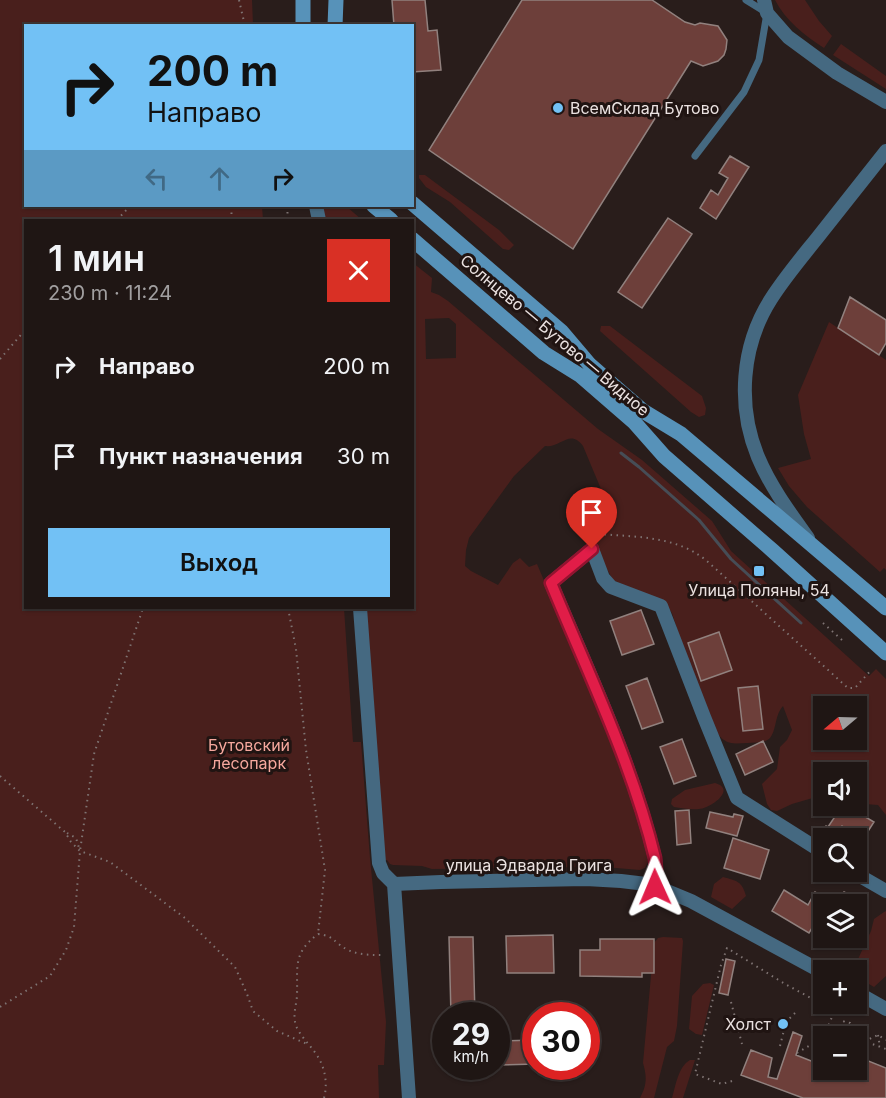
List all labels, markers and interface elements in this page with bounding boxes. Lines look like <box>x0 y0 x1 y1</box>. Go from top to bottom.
text: 200 m <box>147 45 278 96</box>
icon: right <box>48 48 126 126</box>
text: Направо <box>147 96 262 129</box>
place label: ВсемСклад Бутово <box>570 98 719 118</box>
marker: ВсемСклад Бутово <box>551 101 565 115</box>
icon: left <box>140 162 173 195</box>
icon: ahead <box>203 162 236 195</box>
icon: right <box>266 162 299 195</box>
text: 1 мин <box>48 236 145 280</box>
button: close <box>327 239 390 302</box>
street label: Солнцево — Бутово — Видное <box>456 250 654 420</box>
text: 230 m · 11:24 <box>48 281 172 305</box>
icon: right <box>48 350 81 383</box>
text: Направо <box>99 353 195 379</box>
text: 200 m <box>323 353 390 379</box>
icon: arrive <box>48 440 81 473</box>
text: Пункт назначения <box>99 443 303 469</box>
text: 30 m <box>337 443 390 469</box>
pin <box>566 487 617 549</box>
icon: arrive <box>575 496 608 529</box>
button: Выход <box>48 528 390 597</box>
marker: Улица Поляны, 54 <box>752 564 766 578</box>
place label: Улица Поляны, 54 <box>688 580 830 600</box>
north arrow <box>813 696 867 750</box>
map controls <box>813 696 867 1080</box>
park label: Бутовский лесопарк <box>208 735 290 773</box>
button: sound <box>813 762 867 816</box>
button: search <box>813 828 867 882</box>
street label: улица Эдварда Грига <box>446 855 612 875</box>
position arrow <box>623 855 687 919</box>
button: layers <box>813 894 867 948</box>
button: + <box>813 960 867 1014</box>
speed limit sign: 30 <box>522 1002 600 1080</box>
place label: Холст <box>725 1014 772 1034</box>
text: 29 <box>452 1016 490 1052</box>
marker: Холст <box>776 1017 790 1031</box>
button: − <box>813 1026 867 1080</box>
text: km/h <box>453 1047 489 1066</box>

